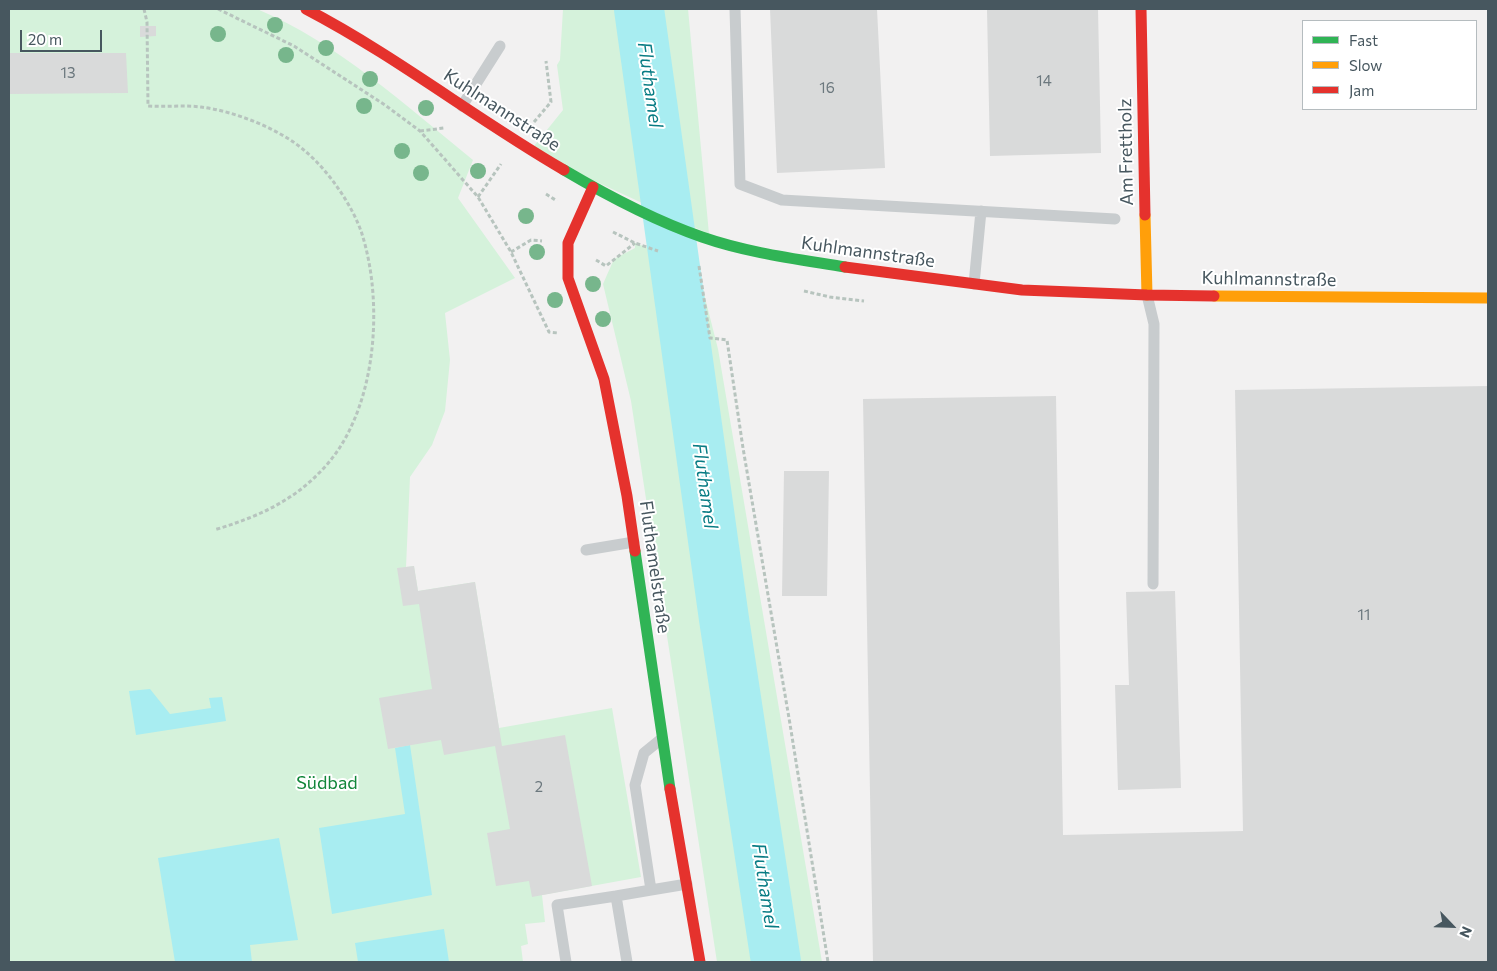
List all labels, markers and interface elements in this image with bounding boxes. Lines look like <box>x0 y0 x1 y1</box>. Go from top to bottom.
scale bar <box>22 20 105 52</box>
legend <box>1302 20 1477 110</box>
text: 20 m <box>28 30 62 48</box>
text: Fast <box>1349 31 1378 49</box>
water label: Fluthamel <box>633 41 667 129</box>
text: Slow <box>1349 56 1382 74</box>
house number: 13 <box>61 64 75 82</box>
street label: Kuhlmannstraße <box>440 64 564 156</box>
house number: 14 <box>1036 72 1052 90</box>
house number: 16 <box>819 79 835 97</box>
text: Jam <box>1349 81 1374 99</box>
street label: Am Frettholz <box>1114 98 1138 206</box>
street label: Kuhlmannstraße <box>800 232 936 272</box>
street label: Kuhlmannstraße <box>1201 267 1337 291</box>
water label: Fluthamel <box>688 442 722 530</box>
street label: Fluthamelstraße <box>635 499 675 635</box>
house number: 11 <box>1358 606 1370 624</box>
park label: Südbad <box>296 772 358 794</box>
house number: 2 <box>535 778 543 796</box>
water label: Fluthamel <box>747 842 783 930</box>
north arrow <box>1427 901 1477 951</box>
text: N <box>1456 924 1476 941</box>

